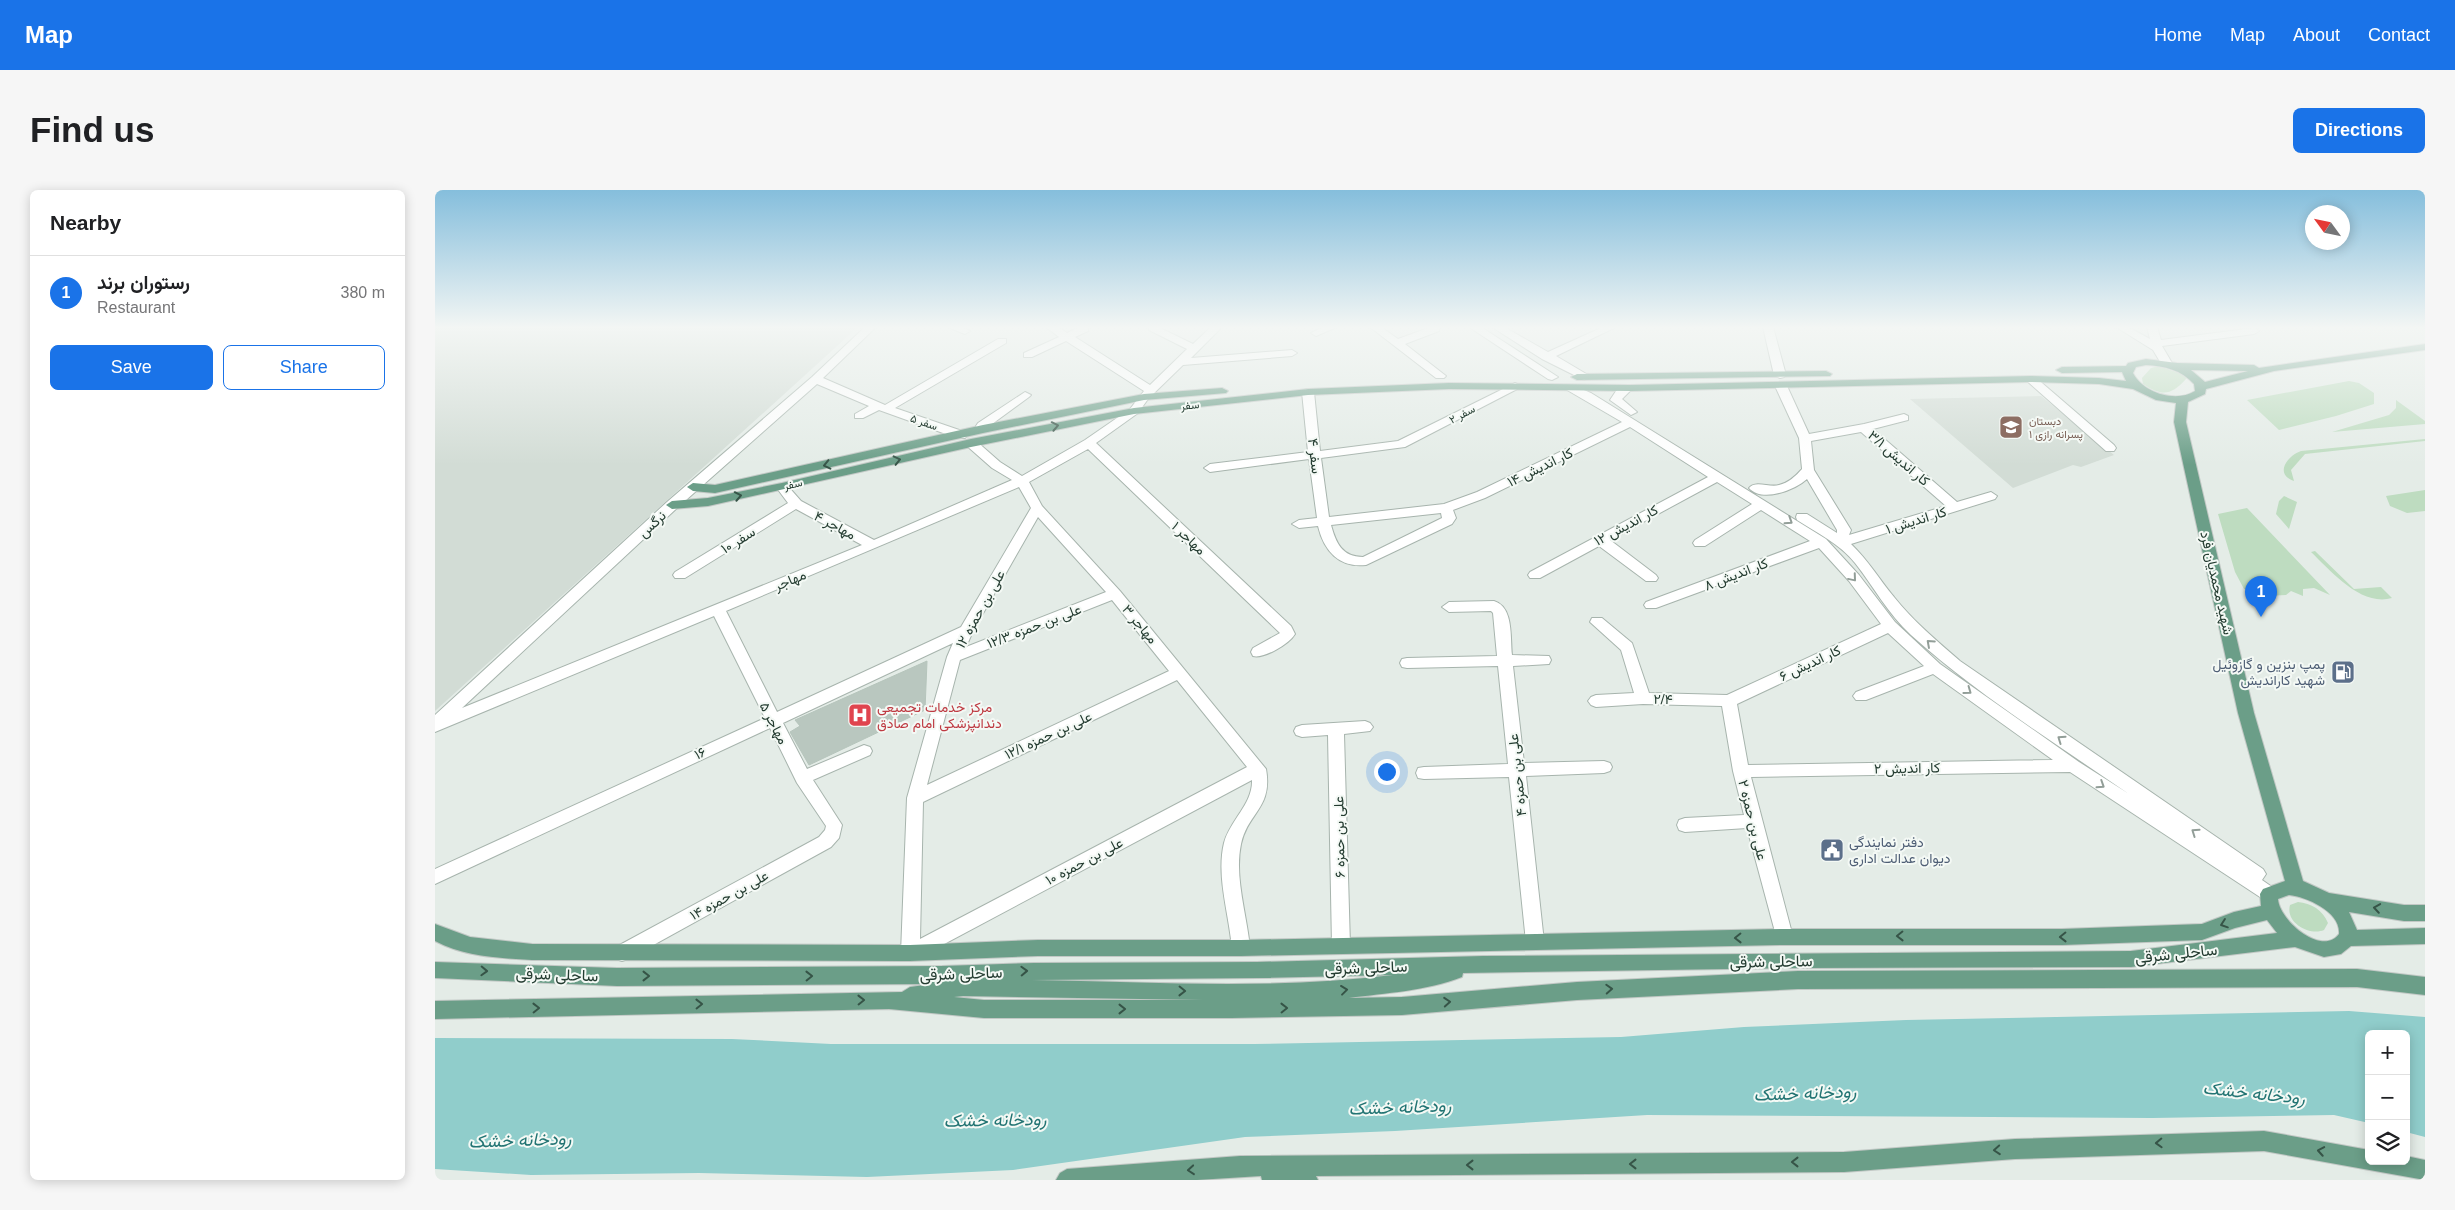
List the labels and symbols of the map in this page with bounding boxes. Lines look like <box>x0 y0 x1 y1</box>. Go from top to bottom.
north arrow <box>2305 205 2350 250</box>
street label: سفر <box>1179 398 1200 413</box>
street label: ۲ سفر <box>1447 402 1478 427</box>
street label: ۵ سفر <box>909 412 939 433</box>
school or university icon: دبستان پسرانه رازی ۱ <box>1998 414 2024 440</box>
place label: دبستان پسرانه رازی ۱ <box>2029 415 2083 442</box>
one-way arrow <box>1051 422 1060 432</box>
street label: ۳/۱ کار اندیش <box>1864 427 1933 490</box>
street label: ۴ سفر <box>1304 438 1325 475</box>
street label: ۱۴ کار اندیش <box>1505 444 1576 491</box>
one-way arrow <box>892 455 901 466</box>
one-way arrow <box>823 459 832 470</box>
street label: سفر <box>782 476 804 493</box>
one-way arrow <box>733 491 742 501</box>
street label: ۱۲ کار اندیش <box>1591 501 1661 549</box>
street label: ۱ کار اندیش <box>1884 503 1949 538</box>
street label: نرگس <box>635 507 670 541</box>
street label: ۴ مهاجر <box>811 507 859 543</box>
one-way arrow <box>1783 515 1792 524</box>
street label: ۱ مهاجر <box>1168 518 1209 559</box>
street label: ۱۰ سفر <box>718 523 759 558</box>
street label: شهید محمدیان فرد <box>2196 530 2237 637</box>
street label: ۸ کار اندیش <box>1702 555 1771 594</box>
street label: مهاجر <box>771 566 809 595</box>
street label: ۱۲ علی بن حمزه <box>952 567 1009 651</box>
one-way arrow <box>1848 572 1856 581</box>
pin: 1 <box>2245 576 2277 617</box>
street label: ۱۲/۳ علی بن حمزه <box>985 601 1084 652</box>
street label: ۳ مهاجر <box>1118 601 1161 647</box>
one-way arrow <box>1927 640 1936 649</box>
street label: ۶ کار اندیش <box>1777 642 1844 685</box>
place label: پمپ بنزین و گازوئیل شهید کاراندیش <box>2213 656 2325 689</box>
fuel station icon: پمپ بنزین و گازوئیل شهید کاراندیش <box>2330 659 2356 685</box>
one-way arrow <box>1962 685 1972 694</box>
street label: ۲/۴ <box>1653 691 1673 707</box>
street label: ۵ مهاجر <box>756 699 791 747</box>
place label: مرکز خدمات تجمیعی دندانپزشکی امام صادق <box>877 699 1002 733</box>
hospital icon: مرکز خدمات تجمیعی دندانپزشکی امام صادق <box>847 702 873 728</box>
street label: ۱۲/۱ علی بن حمزه <box>1002 708 1095 763</box>
street label: ۴ علی بن حمزه <box>1505 733 1530 817</box>
one-way arrow <box>2057 736 2067 745</box>
street label: ۱۶ <box>692 743 708 763</box>
your location <box>1374 759 1400 785</box>
street label: ۲ کار اندیش <box>1874 759 1940 778</box>
street label: ۲ علی بن حمزه <box>1734 778 1771 862</box>
one-way arrow <box>2096 778 2105 788</box>
street label: ۶ علی بن حمزه <box>1330 796 1349 878</box>
one-way arrow <box>2191 829 2201 838</box>
street label: ۱۰ علی بن حمزه <box>1043 834 1126 889</box>
place label: دفتر نمایندگی دیوان عدالت اداری <box>1849 834 1951 867</box>
public building icon: دفتر نمایندگی دیوان عدالت اداری <box>1819 837 1845 863</box>
street label: ۱۴ علی بن حمزه <box>687 867 771 924</box>
one-way arrow <box>2372 904 2381 914</box>
one-way arrow <box>2220 918 2228 928</box>
one-way arrow <box>1896 931 1904 941</box>
one-way arrow <box>2058 931 2066 942</box>
one-way arrow <box>1733 933 1741 943</box>
street label: ساحلی شرقی <box>2134 941 2218 968</box>
street label: ساحلی شرقی <box>1729 952 1813 973</box>
street label: ساحلی شرقی <box>1324 958 1408 979</box>
street label: ساحلی شرقی <box>919 964 1003 985</box>
street label: ساحلی شرقی <box>515 965 599 986</box>
one-way arrow <box>480 966 488 976</box>
one-way arrow <box>1020 966 1028 977</box>
one-way arrow <box>642 971 650 981</box>
one-way arrow <box>805 971 813 981</box>
one-way arrow <box>1605 984 1613 995</box>
one-way arrow <box>1340 985 1348 996</box>
one-way arrow <box>1178 986 1186 996</box>
one-way arrow <box>857 995 865 1006</box>
one-way arrow <box>1443 997 1451 1008</box>
one-way arrow <box>695 999 703 1009</box>
one-way arrow <box>532 1002 540 1013</box>
one-way arrow <box>1281 1003 1289 1013</box>
one-way arrow <box>1118 1004 1126 1014</box>
water label: رودخانه خشک <box>2202 1078 2306 1109</box>
water label: رودخانه خشک <box>1753 1081 1857 1106</box>
water label: رودخانه خشک <box>1348 1095 1452 1120</box>
water label: رودخانه خشک <box>943 1109 1047 1132</box>
water label: رودخانه خشک <box>468 1128 572 1153</box>
one-way arrow <box>2155 1138 2162 1148</box>
one-way arrow <box>1993 1145 2001 1156</box>
one-way arrow <box>2316 1146 2325 1157</box>
one-way arrow <box>1791 1157 1799 1168</box>
one-way arrow <box>1628 1159 1636 1169</box>
one-way arrow <box>1466 1160 1474 1170</box>
one-way arrow <box>1187 1164 1195 1175</box>

